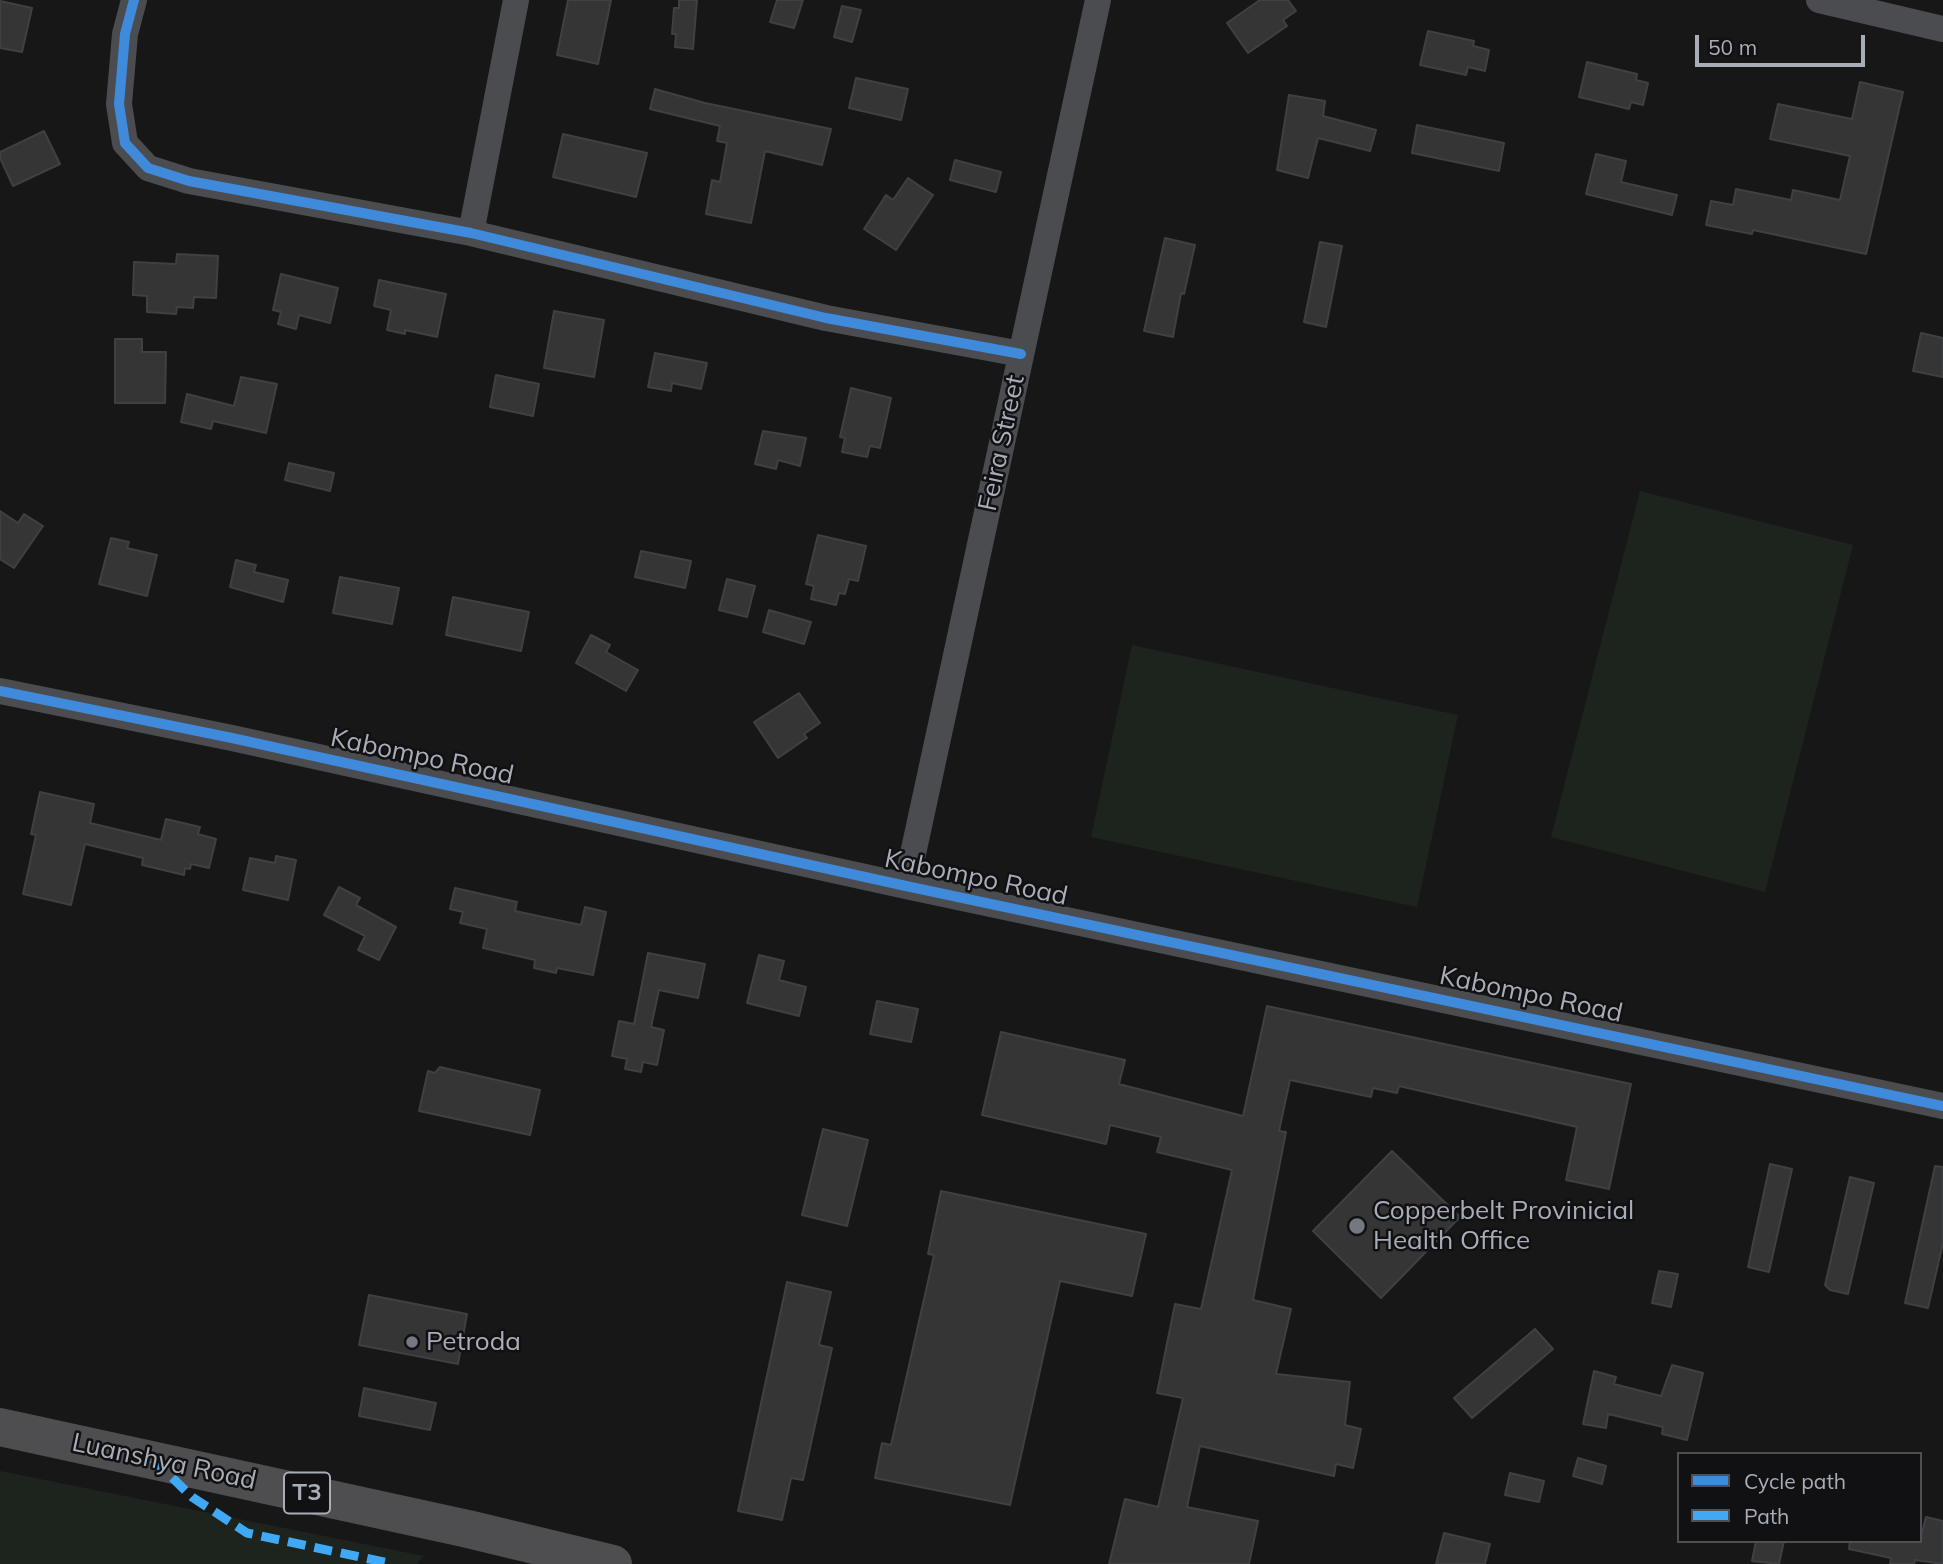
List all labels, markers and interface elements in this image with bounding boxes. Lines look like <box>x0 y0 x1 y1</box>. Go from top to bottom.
scale bar <box>1698 21 1868 65</box>
text: 50 m <box>1708 34 1757 60</box>
street label: Feira Street <box>972 372 1032 514</box>
street label: Kabompo Road <box>328 722 516 792</box>
street label: Kabompo Road <box>882 843 1070 913</box>
street label: Kabompo Road <box>1437 960 1625 1030</box>
place label: Copperbelt Provinicial Health Office <box>1373 1195 1634 1256</box>
marker: Copperbelt Provinicial Health Office <box>1347 1216 1367 1236</box>
place label: Petroda <box>426 1326 521 1358</box>
marker: Petroda <box>404 1334 420 1350</box>
street label: Luanshya Road <box>69 1427 259 1497</box>
legend <box>1677 1452 1922 1543</box>
text: Cycle path <box>1744 1468 1846 1494</box>
road number: T3 <box>284 1472 330 1513</box>
text: Path <box>1744 1503 1789 1529</box>

